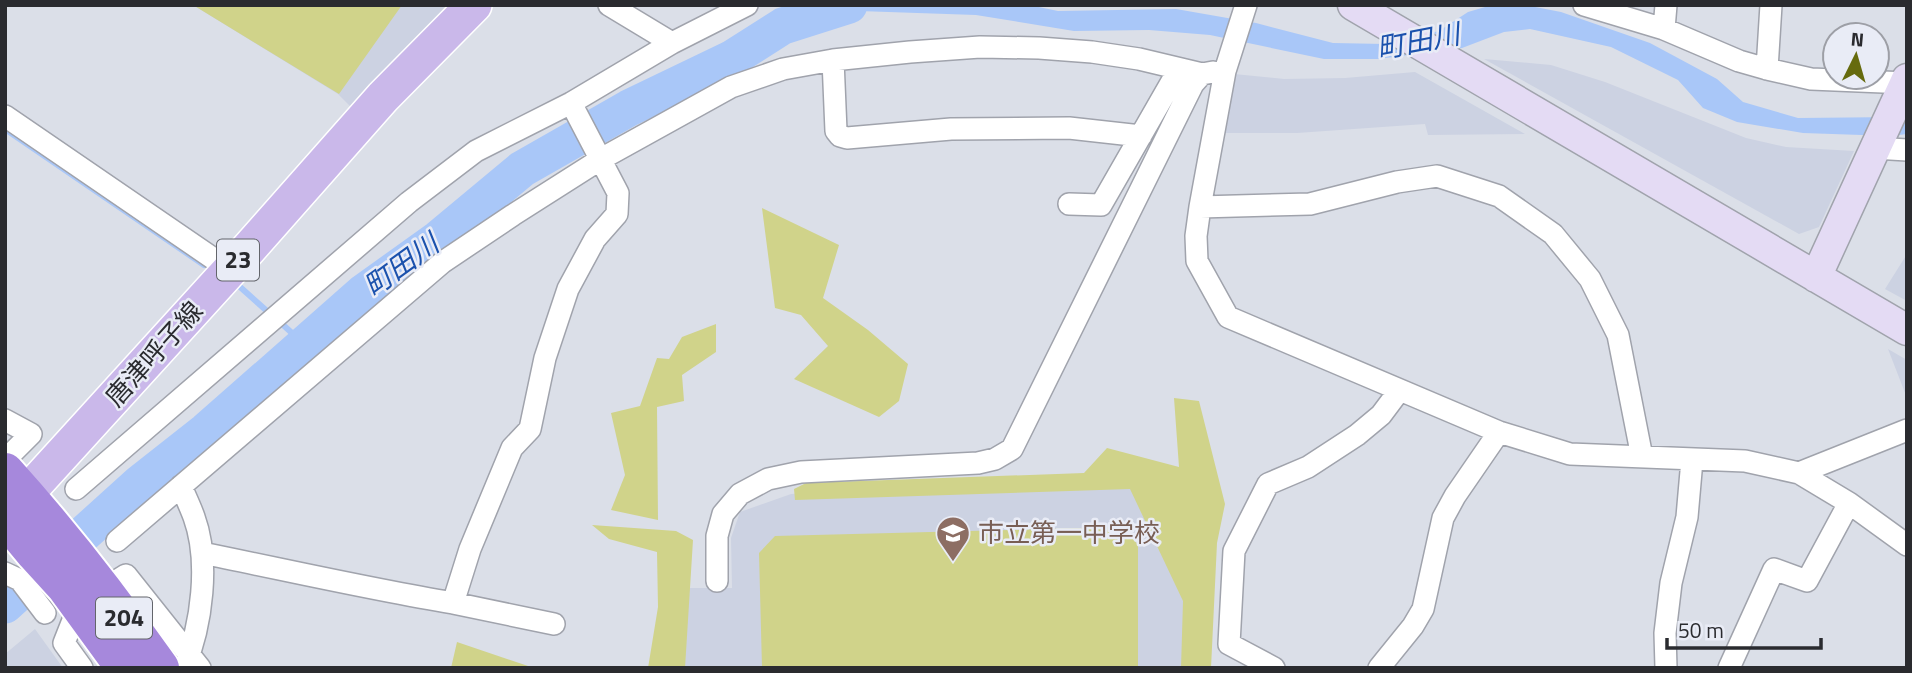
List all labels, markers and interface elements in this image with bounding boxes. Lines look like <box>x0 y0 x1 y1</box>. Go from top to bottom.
water label: 町田川 <box>1373 11 1466 70</box>
north arrow <box>1821 21 1891 91</box>
text: N <box>1850 24 1865 54</box>
water label: 町田川 <box>354 221 450 307</box>
road number: 23 <box>217 240 259 281</box>
street label: 唐津呼子線 <box>96 292 212 415</box>
place label: 市立第一中学校 <box>978 513 1160 552</box>
school or university icon: 市立第一中学校 <box>934 514 972 563</box>
road number: 204 <box>96 598 152 638</box>
scale bar <box>1667 606 1821 650</box>
text: 50 m <box>1678 614 1724 646</box>

